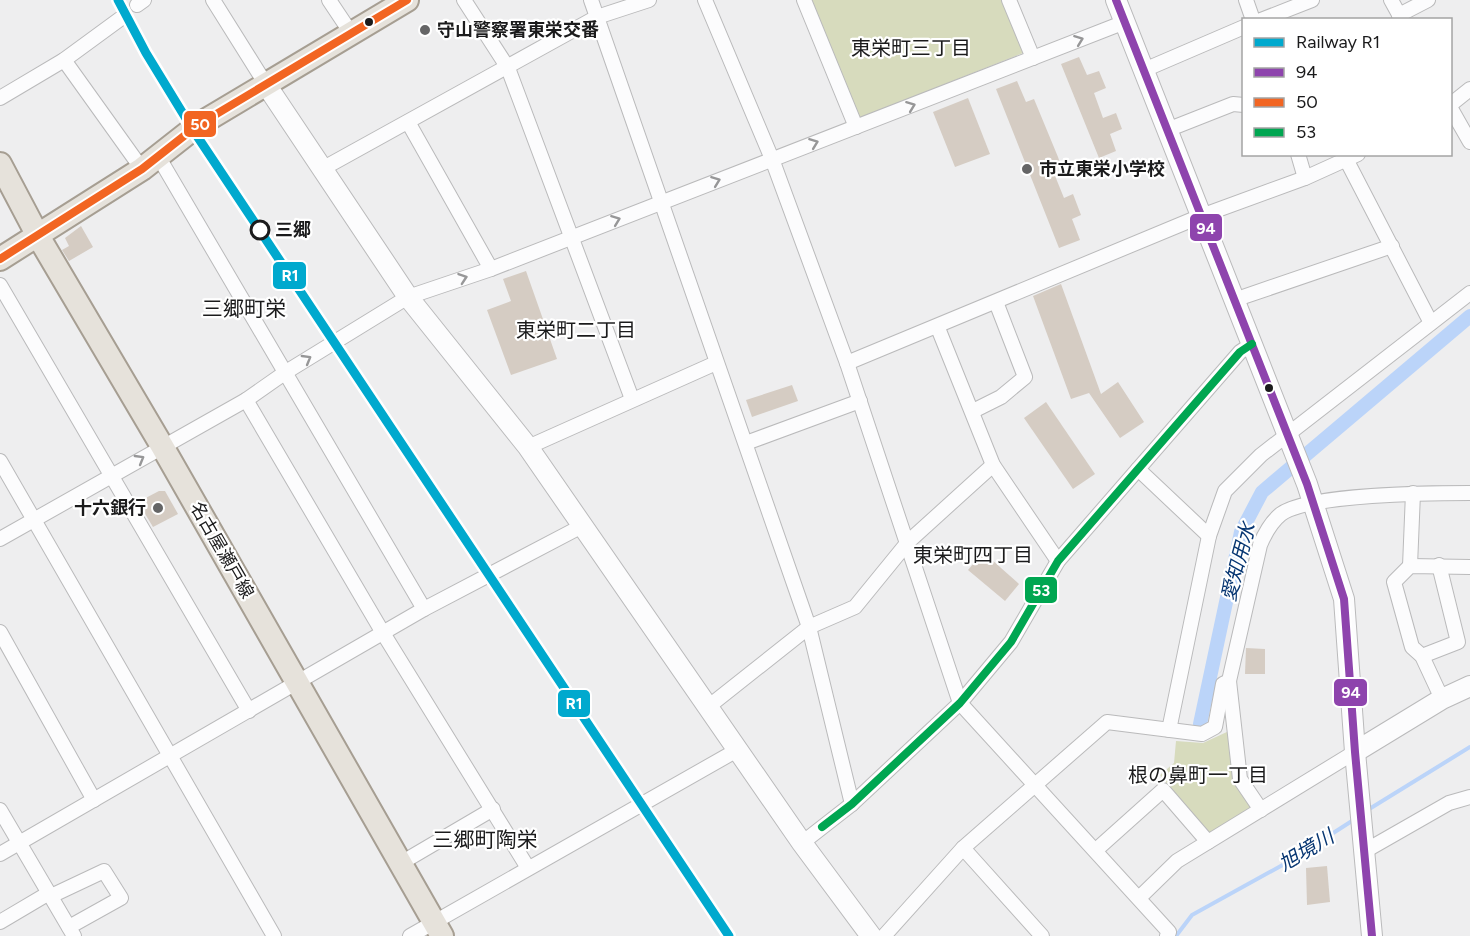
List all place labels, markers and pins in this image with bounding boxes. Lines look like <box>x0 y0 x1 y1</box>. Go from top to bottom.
unlabelled marker <box>363 16 375 28</box>
place label: 守山警察署東栄交番 <box>437 19 599 41</box>
marker: 守山警察署東栄交番 <box>418 23 432 37</box>
place label: 市立東栄小学校 <box>1039 158 1165 180</box>
marker: 市立東栄小学校 <box>1020 162 1034 176</box>
place label: 三郷 <box>275 219 311 241</box>
marker: 三郷 <box>250 220 270 240</box>
unlabelled marker <box>1263 382 1275 394</box>
place label: 十六銀行 <box>74 497 146 519</box>
marker: 十六銀行 <box>151 501 165 515</box>

